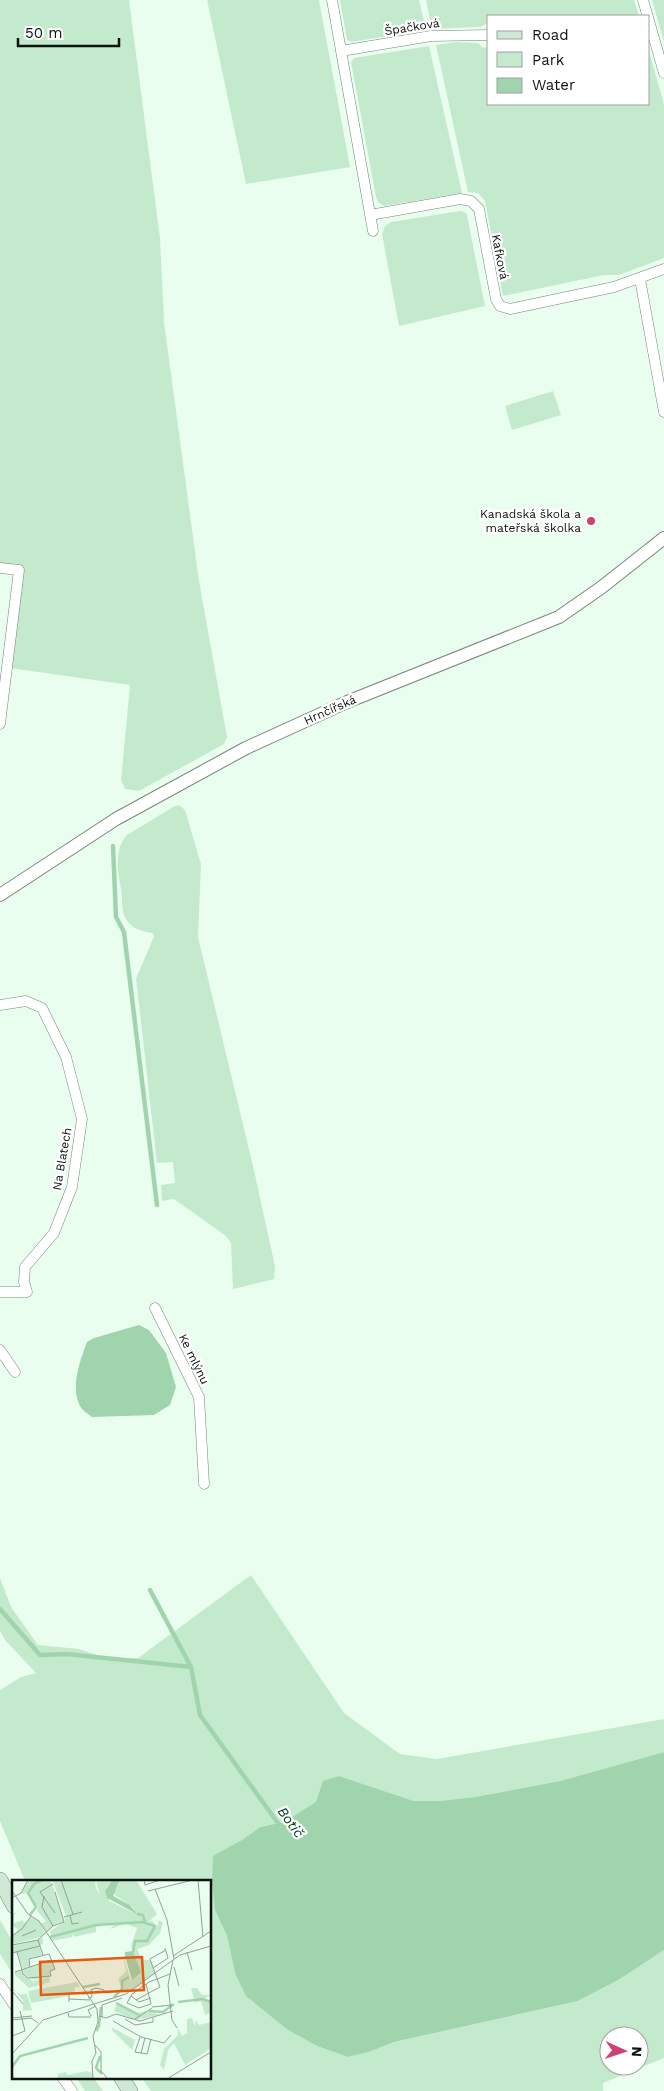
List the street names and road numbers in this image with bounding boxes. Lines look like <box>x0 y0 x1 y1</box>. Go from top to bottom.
street label: Špačková <box>384 16 441 38</box>
street label: Kafková <box>489 233 511 281</box>
street label: Hrnčířská <box>302 692 358 728</box>
street label: Na Blatech <box>50 1127 74 1191</box>
street label: Ke mlýnu <box>176 1332 212 1386</box>

